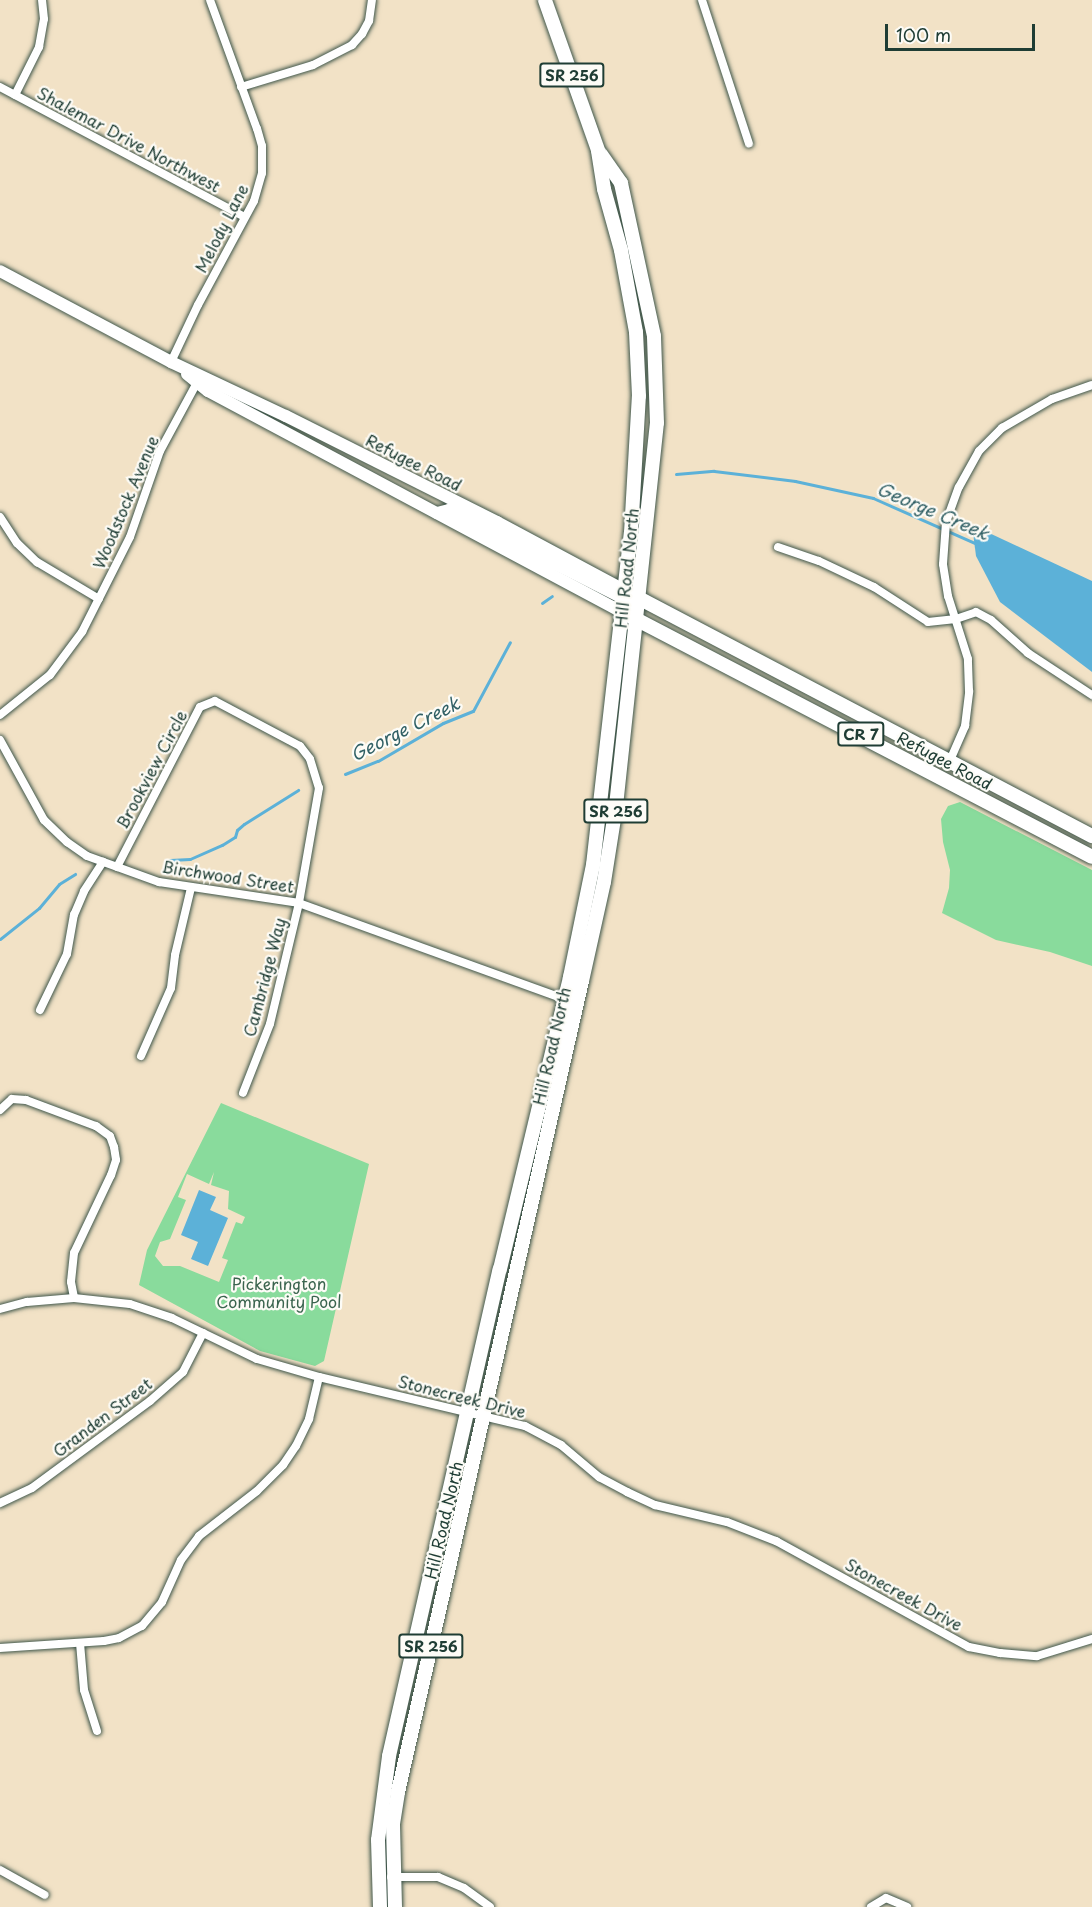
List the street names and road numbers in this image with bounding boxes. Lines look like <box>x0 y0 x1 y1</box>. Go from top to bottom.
road number: SR 256 <box>538 63 606 87</box>
street label: Shalemar Drive Northwest <box>34 82 224 196</box>
street label: Melody Lane <box>190 180 252 276</box>
street label: Refugee Road <box>363 429 465 495</box>
street label: Woodstock Avenue <box>88 433 162 571</box>
street label: Hill Road North <box>610 508 642 628</box>
street label: Brookview Circle <box>112 707 190 831</box>
road number: CR 7 <box>837 722 885 746</box>
street label: Refugee Road <box>894 727 996 793</box>
road number: SR 256 <box>582 799 650 823</box>
street label: Birchwood Street <box>161 856 295 896</box>
street label: Cambridge Way <box>239 915 289 1039</box>
street label: Hill Road North <box>528 986 574 1106</box>
street label: Stonecreek Drive <box>395 1371 529 1421</box>
street label: Granden Street <box>49 1373 155 1461</box>
street label: Hill Road North <box>420 1460 466 1580</box>
street label: Stonecreek Drive <box>841 1554 967 1634</box>
road number: SR 256 <box>396 1634 466 1658</box>

